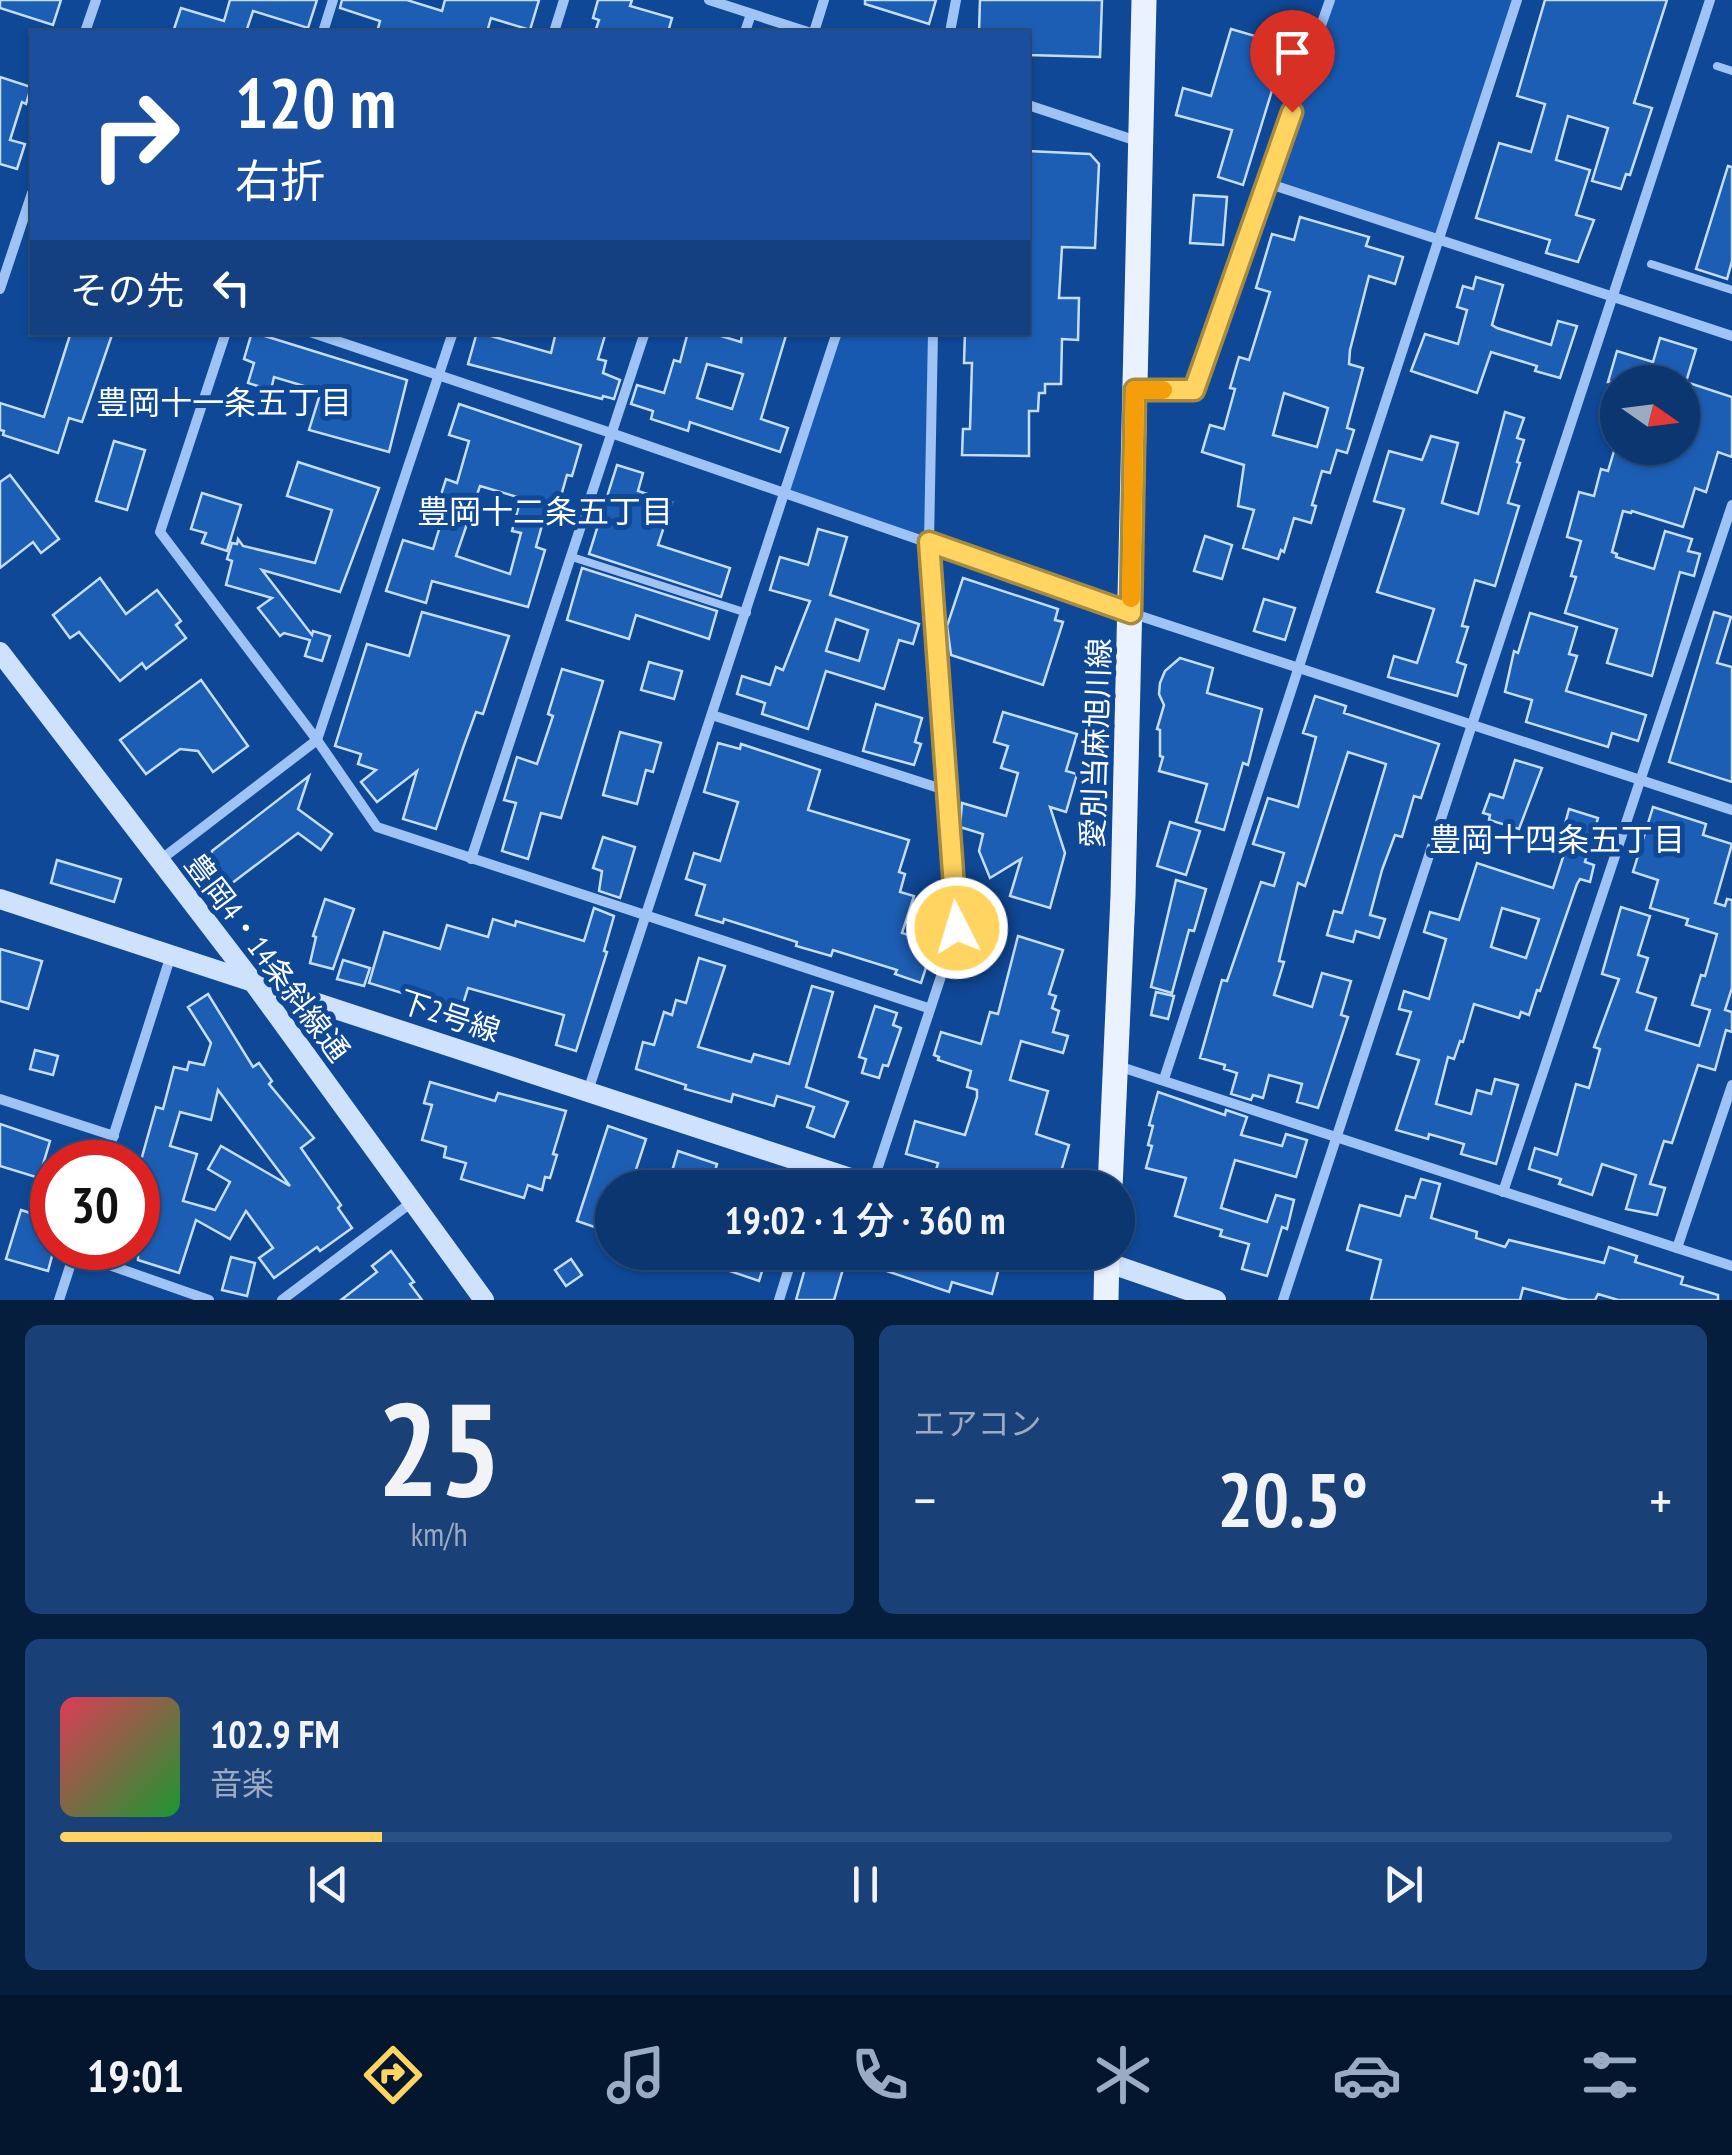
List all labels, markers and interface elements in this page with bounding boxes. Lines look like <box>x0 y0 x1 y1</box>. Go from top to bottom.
pin <box>1250 10 1335 113</box>
icon: arrive <box>1265 25 1320 80</box>
text: 120 m <box>235 57 396 147</box>
icon: right <box>70 70 200 200</box>
text: 右折 <box>235 151 325 209</box>
icon: left <box>204 260 259 315</box>
text: その先 <box>70 265 184 314</box>
north arrow <box>1600 365 1700 465</box>
map controls <box>1600 365 1700 465</box>
district label: 豊岡十一条五丁目 <box>96 381 352 423</box>
district label: 豊岡十二条五丁目 <box>417 490 673 532</box>
street label: 愛別当麻旭川線 <box>1072 637 1118 849</box>
district label: 豊岡十四条五丁目 <box>1429 818 1685 860</box>
street label: 豊岡4・14条斜線通 <box>177 845 359 1069</box>
position arrow <box>905 876 1009 980</box>
street label: 下2号線 <box>395 980 505 1050</box>
speed limit sign: 30 <box>30 1140 160 1270</box>
text: 19:02 · 1 分 · 360 m <box>725 1195 1005 1244</box>
text: 25 <box>377 1364 501 1532</box>
text: エアコン <box>914 1402 1042 1444</box>
text: 20.5° <box>1217 1451 1368 1548</box>
text: − <box>914 1464 936 1535</box>
text: + <box>1649 1464 1672 1535</box>
text: km/h <box>411 1513 468 1555</box>
text: 102.9 FM <box>210 1709 340 1758</box>
text: 音楽 <box>210 1762 274 1804</box>
icon: previous <box>301 1857 356 1912</box>
icon: pause <box>838 1857 893 1912</box>
icon: next <box>1376 1857 1431 1912</box>
icon: directions <box>358 2040 428 2110</box>
icon: music <box>601 2040 671 2110</box>
icon: phone <box>845 2040 915 2110</box>
icon: climate <box>1088 2040 1158 2110</box>
icon: car <box>1332 2040 1402 2110</box>
icon: filters <box>1575 2040 1645 2110</box>
text: 19:01 <box>87 2046 184 2104</box>

